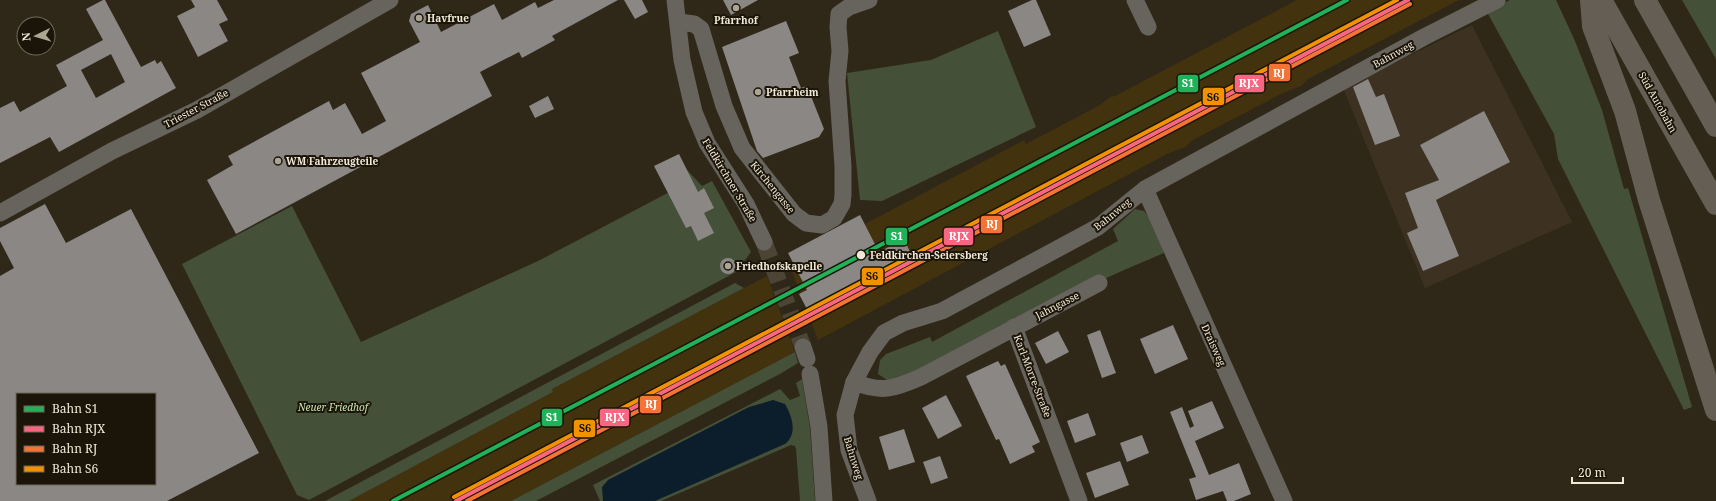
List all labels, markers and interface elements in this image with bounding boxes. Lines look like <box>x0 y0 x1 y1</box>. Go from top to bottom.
marker: Pfarrhof <box>731 3 741 13</box>
place label: Havfrue <box>427 11 469 25</box>
marker: Havfrue <box>414 13 424 23</box>
place label: Pfarrhof <box>714 13 759 27</box>
north arrow <box>16 16 56 56</box>
text: N <box>18 32 33 42</box>
street label: Bahnweg <box>1370 37 1416 71</box>
line badge: RJ <box>1268 63 1291 82</box>
text: RJ <box>1273 65 1286 80</box>
street label: Süd Autobahn <box>1635 69 1681 135</box>
line badge: S1 <box>1177 74 1199 93</box>
line badge: RJX <box>1234 74 1265 93</box>
text: S1 <box>1182 75 1194 90</box>
text: RJX <box>1239 75 1259 90</box>
street label: Triester Straße <box>161 85 231 131</box>
place label: Pfarrheim <box>766 85 819 99</box>
marker: Pfarrheim <box>753 87 763 97</box>
line badge: S6 <box>1202 87 1225 106</box>
text: S6 <box>1207 89 1219 104</box>
street label: Feldkirchner Straße <box>699 136 761 224</box>
place label: WM Fahrzeugteile <box>286 154 379 168</box>
marker: WM Fahrzeugteile <box>273 156 283 166</box>
street label: Kirchengasse <box>748 158 798 216</box>
street label: Bahnweg <box>1090 194 1134 233</box>
line badge: RJ <box>980 215 1003 234</box>
text: RJ <box>986 216 999 231</box>
line badge: S1 <box>885 227 908 246</box>
line badge: RJX <box>943 227 974 246</box>
text: S1 <box>891 228 903 243</box>
text: RJX <box>949 228 969 243</box>
place label: Feldkirchen-Seiersberg <box>870 248 988 262</box>
marker: Feldkirchen-Seiersberg <box>855 249 867 261</box>
place label: Friedhofskapelle <box>736 259 822 273</box>
marker: Friedhofskapelle <box>723 261 733 271</box>
line badge: S6 <box>861 267 884 286</box>
text: S6 <box>866 268 878 283</box>
street label: Jahngasse <box>1032 288 1081 322</box>
street label: Draisweg <box>1199 322 1230 369</box>
street label: Karl-Morre-Straße <box>1011 333 1055 419</box>
legend <box>16 393 156 485</box>
line badge: RJ <box>639 395 662 414</box>
text: RJ <box>645 396 658 411</box>
text: Bahn S1 <box>52 400 98 417</box>
park label: Neuer Friedhof <box>297 400 370 414</box>
line badge: S1 <box>541 408 563 427</box>
line badge: RJX <box>599 408 630 427</box>
text: S1 <box>546 409 558 424</box>
text: RJX <box>605 409 625 424</box>
line badge: S6 <box>573 419 596 438</box>
text: Bahn RJX <box>52 420 105 437</box>
text: S6 <box>579 420 591 435</box>
street label: Bahnweg <box>841 435 867 482</box>
text: Bahn RJ <box>52 440 97 457</box>
scale bar <box>1572 459 1623 485</box>
text: Bahn S6 <box>52 460 99 477</box>
text: 20 m <box>1578 464 1606 481</box>

